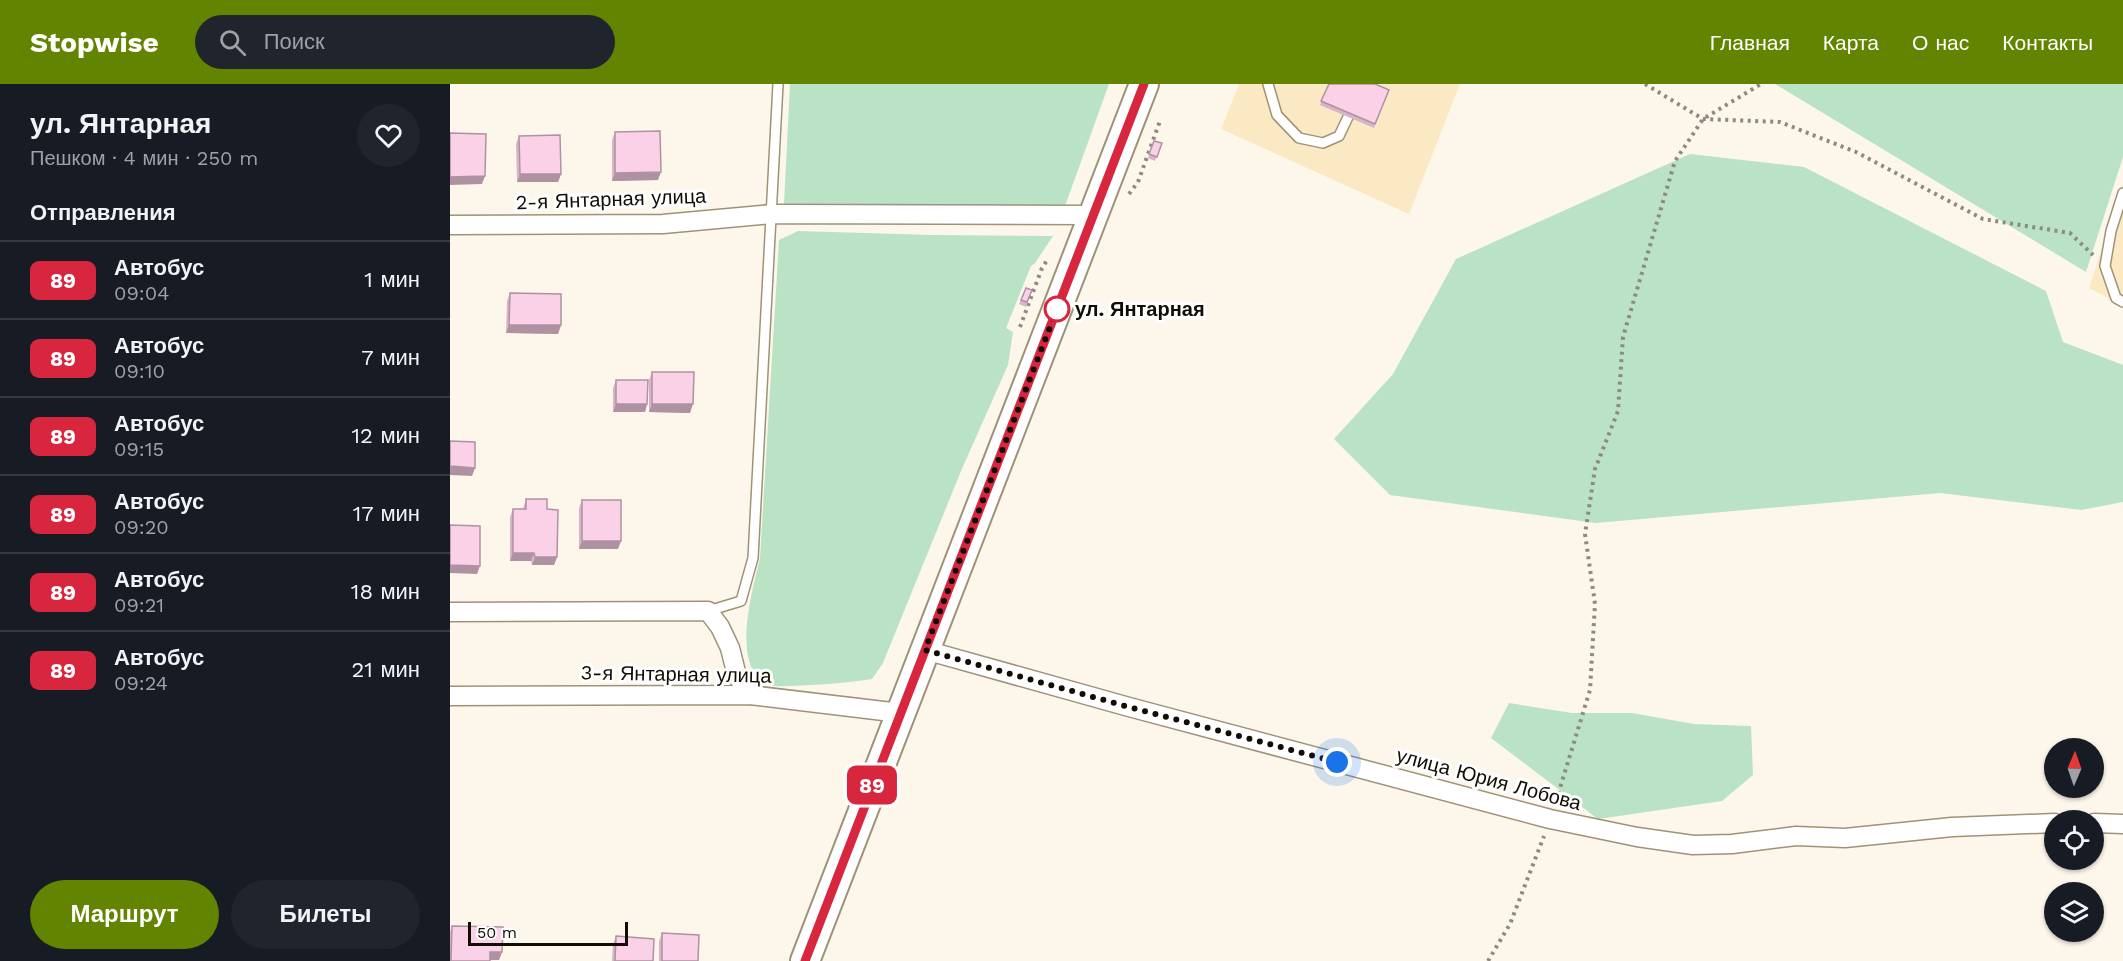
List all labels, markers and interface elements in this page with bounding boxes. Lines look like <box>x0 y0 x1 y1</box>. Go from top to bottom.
search box <box>195 15 615 69</box>
text: Stopwise <box>30 26 159 59</box>
icon: search <box>216 26 249 59</box>
text: Поиск <box>264 29 325 54</box>
text: Главная <box>1710 30 1790 55</box>
text: Карта <box>1823 30 1879 55</box>
text: О нас <box>1912 30 1969 55</box>
text: Контакты <box>2002 30 2093 55</box>
button: heart <box>357 104 420 167</box>
text: ул. Янтарная <box>30 107 211 140</box>
text: Пешком · 4 мин · 250 m <box>30 146 258 170</box>
street label: 2-я Янтарная улица <box>515 184 708 214</box>
text: Отправления <box>30 200 176 225</box>
text: Автобус <box>114 255 204 280</box>
text: 1 мин <box>364 267 420 292</box>
text: 89 <box>50 268 76 293</box>
text: 09:04 <box>114 281 169 305</box>
marker: ул. Янтарная <box>1044 296 1070 322</box>
place label: ул. Янтарная <box>1075 297 1205 321</box>
text: Автобус <box>114 333 204 358</box>
text: 7 мин <box>361 345 420 370</box>
text: 89 <box>50 346 76 371</box>
text: 09:10 <box>114 359 165 383</box>
text: Автобус <box>114 411 204 436</box>
text: 12 мин <box>352 423 420 448</box>
text: 89 <box>50 424 76 449</box>
text: 09:15 <box>114 437 164 461</box>
text: Автобус <box>114 489 204 514</box>
text: 17 мин <box>353 501 420 526</box>
text: 89 <box>50 502 76 527</box>
text: 09:20 <box>114 515 169 539</box>
text: Автобус <box>114 567 204 592</box>
text: 18 мин <box>351 579 420 604</box>
text: 89 <box>50 580 76 605</box>
text: 09:21 <box>114 593 164 617</box>
text: Автобус <box>114 645 204 670</box>
text: 21 мин <box>352 657 420 682</box>
text: 89 <box>50 658 76 683</box>
street label: 3-я Янтарная улица <box>580 660 773 688</box>
text: 09:24 <box>114 671 168 695</box>
north arrow <box>2044 738 2104 798</box>
map controls <box>2044 738 2104 942</box>
street label: улица Юрия Лобова <box>1394 743 1585 815</box>
your location <box>1322 747 1352 777</box>
line badge: 89 <box>845 766 899 804</box>
text: 89 <box>859 773 885 798</box>
button: locate <box>2044 810 2104 870</box>
button: Маршрут <box>30 880 219 949</box>
button: Билеты <box>231 880 420 949</box>
button: layers <box>2044 882 2104 942</box>
scale bar <box>468 919 628 946</box>
text: 50 m <box>477 923 517 942</box>

